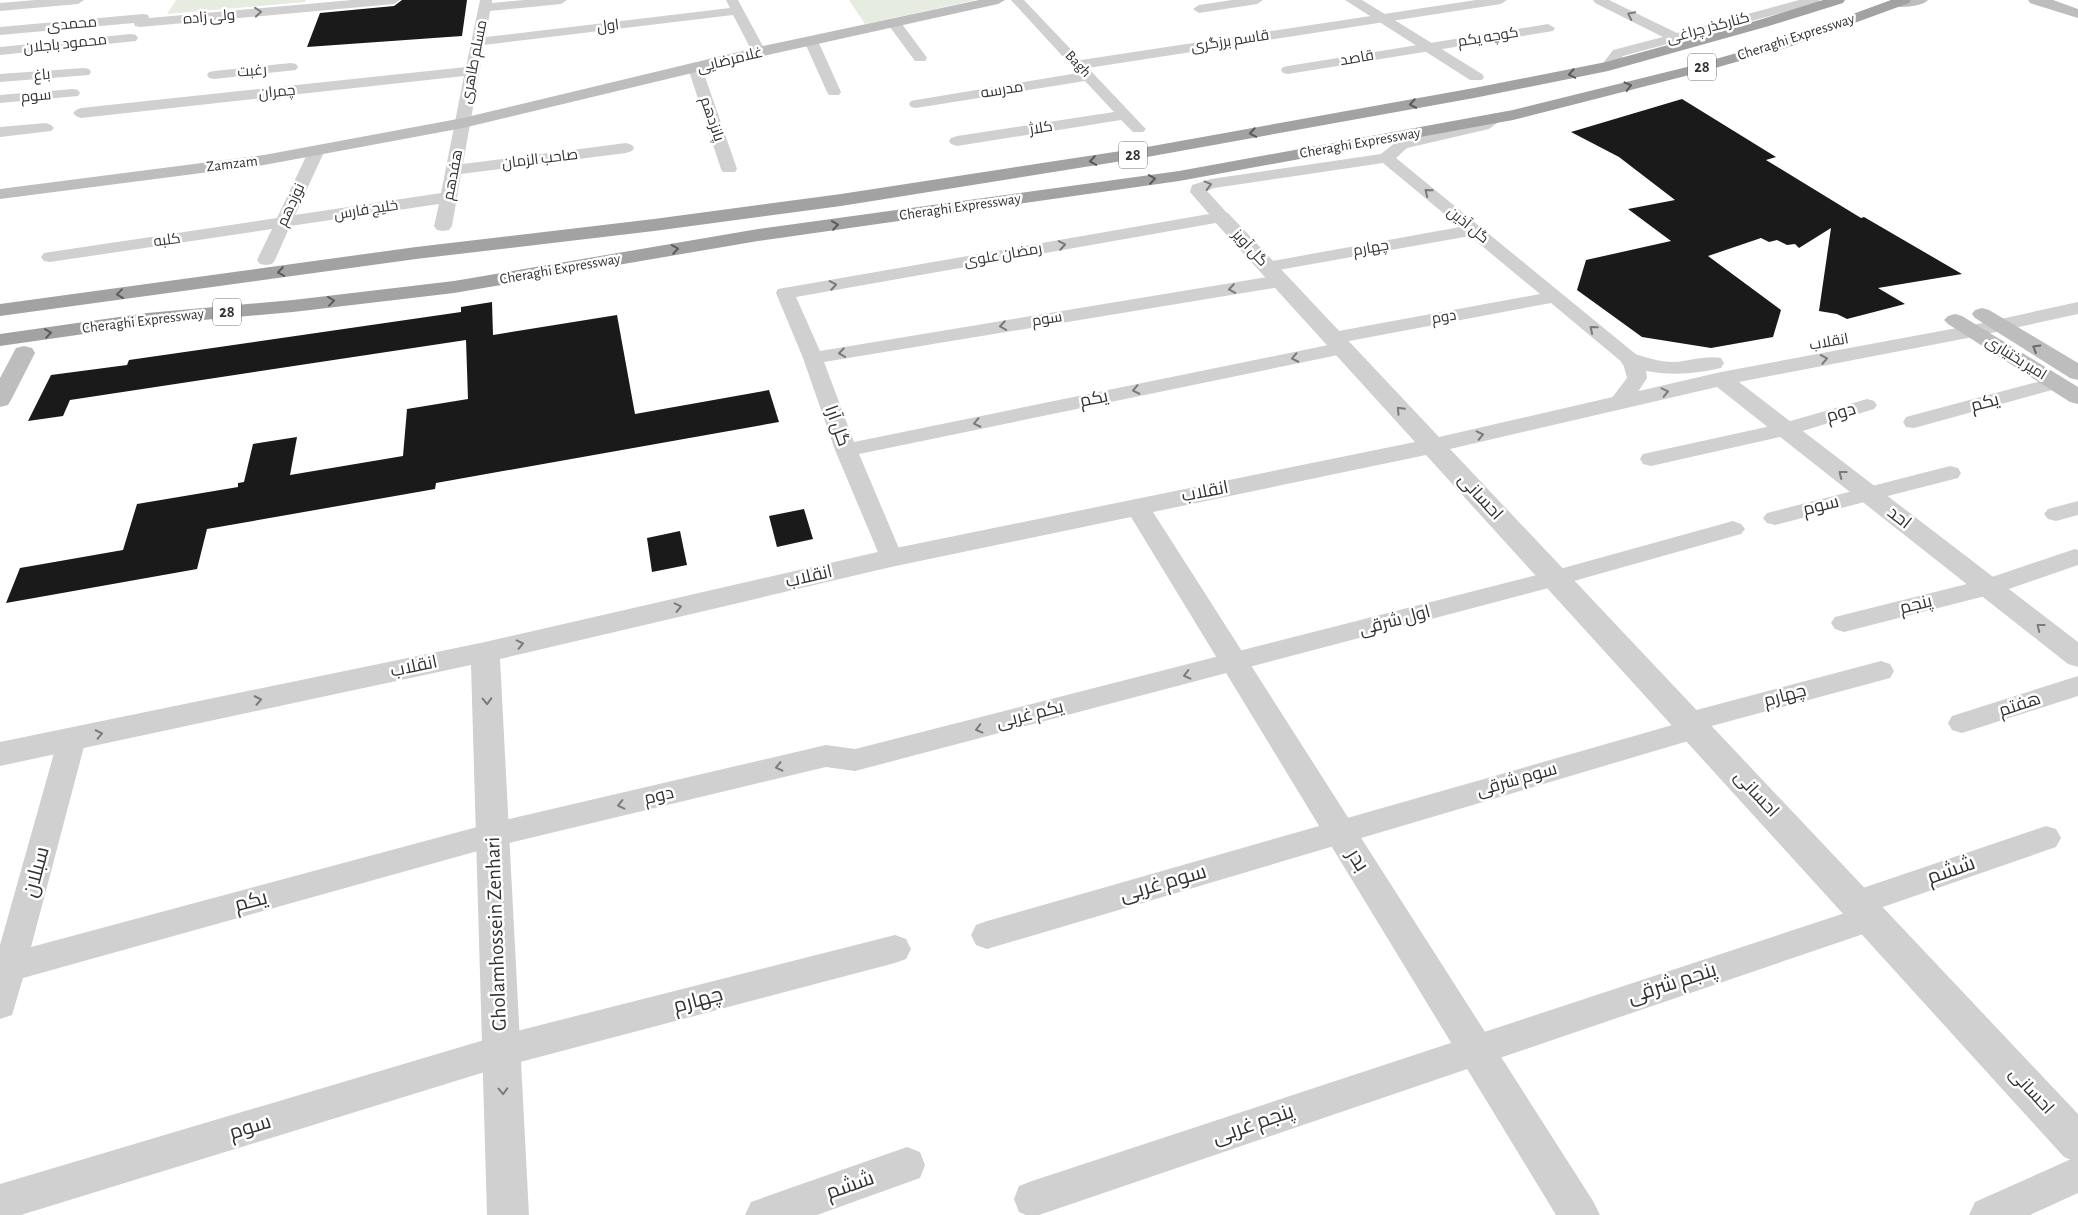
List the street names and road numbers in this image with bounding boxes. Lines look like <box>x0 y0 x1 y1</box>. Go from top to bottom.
street label: ولی زاده <box>182 7 236 29</box>
street label: کنارکذر چراغی <box>1665 10 1752 48</box>
street label: Cheraghi Expressway <box>1735 11 1857 63</box>
street label: محمدی <box>46 14 98 36</box>
street label: اول <box>596 17 620 36</box>
street label: مسلم طاهری <box>459 19 491 106</box>
street label: کوچه یکم <box>1457 25 1520 51</box>
street label: قاسم برزگری <box>1190 27 1270 57</box>
street label: محمود باجلان <box>22 32 108 58</box>
street label: غلامرضایی <box>696 45 765 77</box>
street label: Bagh <box>1062 48 1094 80</box>
street label: قاصد <box>1339 48 1375 68</box>
road number: 28 <box>1688 54 1716 80</box>
street label: رغبت <box>237 62 267 81</box>
street label: باغ <box>33 67 51 86</box>
street label: مدرسه <box>980 79 1024 102</box>
street label: چمران <box>258 83 296 103</box>
street label: سوم <box>20 87 52 107</box>
street label: پانزدهم <box>696 95 727 144</box>
street label: کلاژ <box>1027 118 1054 138</box>
street label: Cheraghi Expressway <box>1298 125 1422 161</box>
road number: 28 <box>1119 142 1147 168</box>
street label: صاحب الزمان <box>501 147 579 173</box>
street label: هفدهم <box>441 148 467 202</box>
street label: Zamzam <box>205 153 259 175</box>
street label: نوزدهم <box>275 181 309 230</box>
street label: Cheraghi Expressway <box>898 191 1022 223</box>
street label: خلیج فارس <box>333 198 400 225</box>
street label: گل آذین <box>1443 203 1492 248</box>
street label: گل آویز <box>1227 225 1271 271</box>
street label: کلبه <box>153 231 181 249</box>
street label: چهارم <box>1352 237 1390 260</box>
street label: رمضان علوی <box>963 241 1043 271</box>
street label: Cheraghi Expressway <box>498 251 622 287</box>
road number: 28 <box>213 298 241 326</box>
street label: Cheraghi Expressway <box>81 306 205 336</box>
street label: دوم <box>1430 307 1458 329</box>
street label: سوم <box>1031 309 1064 331</box>
street label: انقلاب <box>1808 331 1850 353</box>
street label: امیر بختیاری <box>1982 333 2049 384</box>
street label: یکم <box>1078 387 1110 413</box>
street label: یکم <box>1969 391 2002 417</box>
street label: دوم <box>1824 400 1858 428</box>
street label: گل آرا <box>820 402 855 449</box>
street label: احسانی <box>1453 470 1506 524</box>
street label: انقلاب <box>1180 479 1230 505</box>
street label: سوم <box>1801 493 1841 521</box>
street label: احد <box>1884 503 1914 533</box>
street label: انقلاب <box>784 563 834 591</box>
street label: پنجم <box>1898 592 1935 620</box>
street label: اول شرقی <box>1357 602 1433 640</box>
street label: انقلاب <box>389 653 439 681</box>
street label: چهارم <box>1762 682 1809 712</box>
street label: هفتم <box>1997 690 2044 722</box>
street label: یکم غربی <box>995 698 1066 734</box>
street label: سوم شرقی <box>1474 759 1560 802</box>
street label: احسانی <box>1729 767 1782 821</box>
street label: دوم <box>642 784 676 810</box>
street label: Gholamhossein Zenhari <box>482 837 510 1031</box>
street label: سبلان <box>19 844 55 900</box>
street label: بدر <box>1342 844 1373 876</box>
street label: ششم <box>1924 852 1979 891</box>
street label: سوم غربی <box>1117 861 1210 908</box>
street label: یکم <box>232 886 271 918</box>
street label: پنجم شرقی <box>1625 959 1720 1010</box>
street label: چهارم <box>671 983 726 1020</box>
street label: احسانی <box>2004 1064 2057 1118</box>
street label: پنجم غربی <box>1210 1100 1298 1151</box>
street label: سوم <box>227 1111 274 1146</box>
street label: ششم <box>823 1167 878 1206</box>

